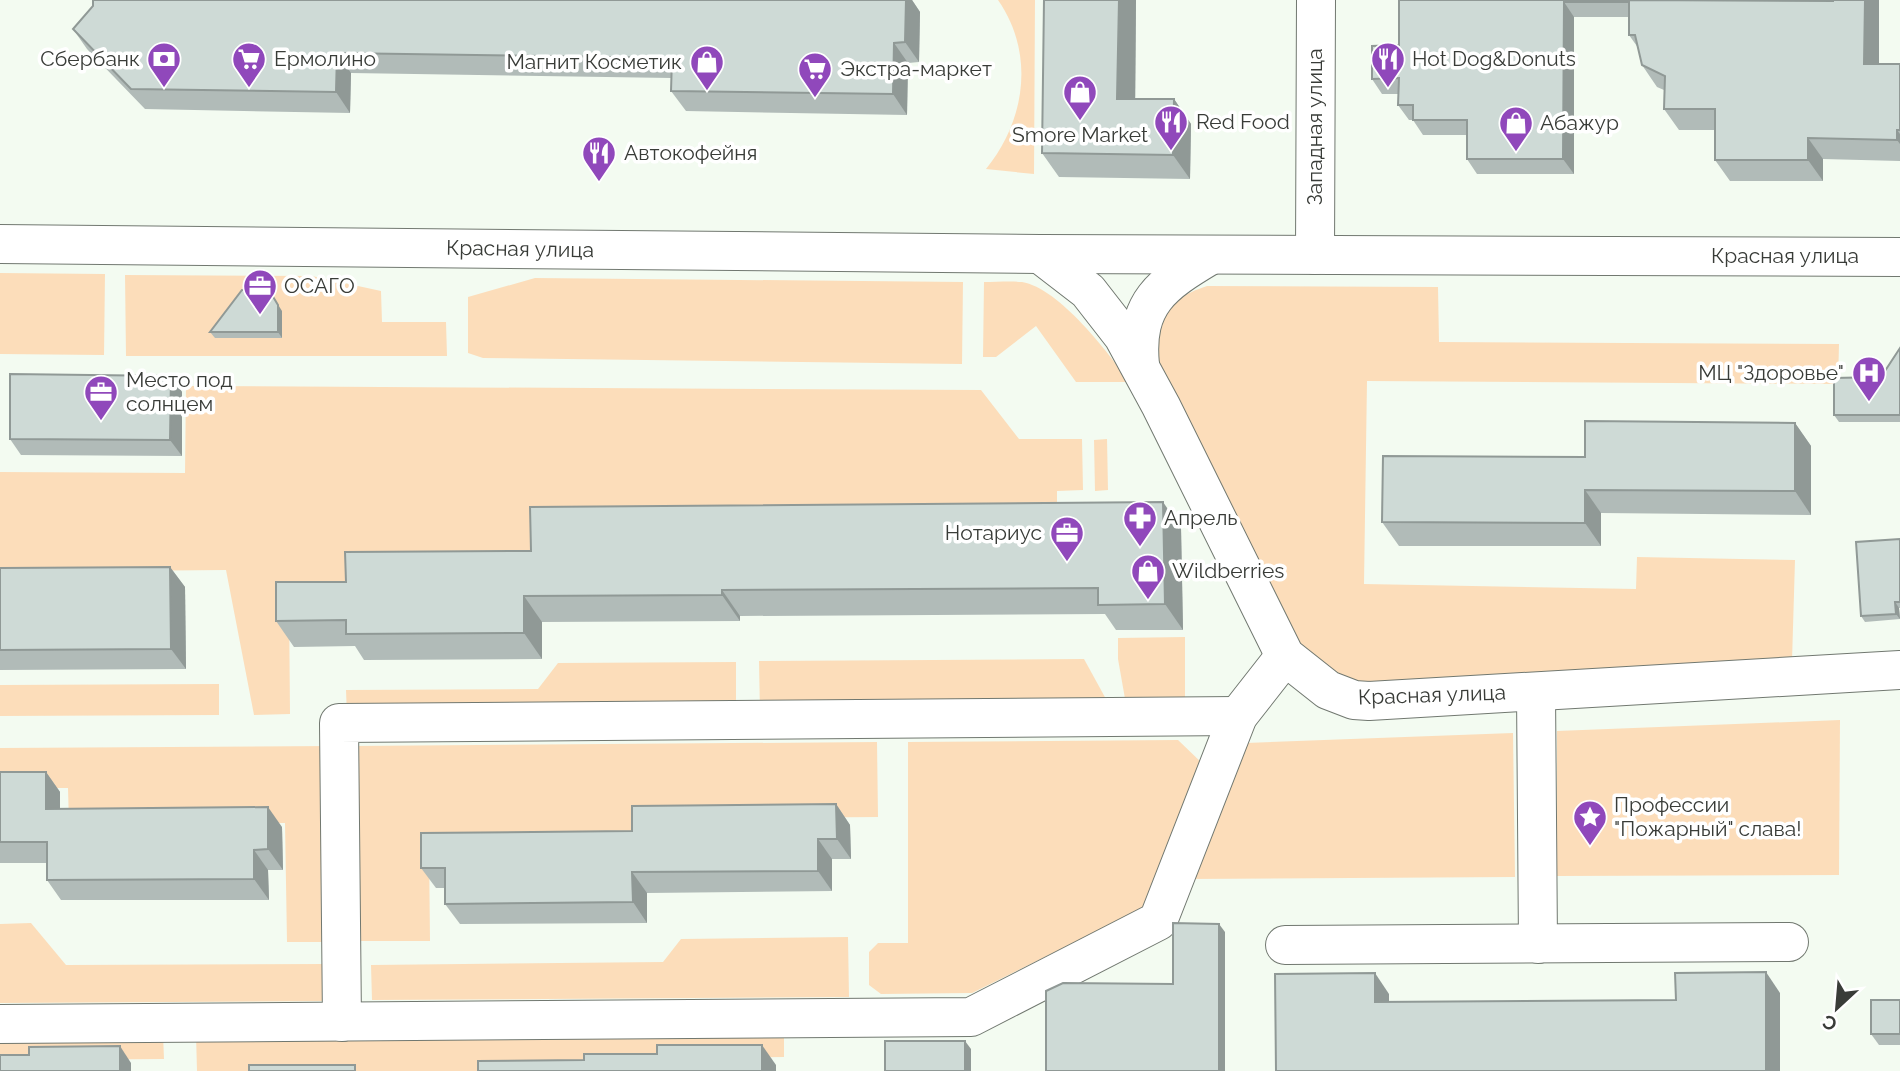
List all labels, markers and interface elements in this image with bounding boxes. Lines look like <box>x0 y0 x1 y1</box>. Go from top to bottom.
bank icon: Сбербанк <box>145 40 183 89</box>
supermarket icon: Ермолино <box>230 40 268 89</box>
restaurant icon: Hot Dog&Donuts <box>1369 40 1407 89</box>
shop icon: Магнит Косметик <box>688 43 726 92</box>
place label: Сбербанк <box>40 46 140 71</box>
place label: Ермолино <box>274 46 376 71</box>
place label: Hot Dog&Donuts <box>1412 46 1576 71</box>
street label: Западная улица <box>1302 48 1327 206</box>
place label: Магнит Косметик <box>507 49 682 74</box>
supermarket icon: Экстра-маркет <box>796 50 834 99</box>
place label: Экстра-маркет <box>840 56 992 81</box>
shop icon: Smore Market <box>1061 73 1099 122</box>
restaurant icon: Red Food <box>1152 103 1190 152</box>
shop icon: Абажур <box>1497 104 1535 153</box>
place label: Red Food <box>1196 109 1290 134</box>
place label: Абажур <box>1540 110 1619 135</box>
place label: Smore Market <box>1012 122 1148 147</box>
restaurant icon: Автокофейня <box>580 134 618 183</box>
place label: Автокофейня <box>624 140 757 165</box>
street label: Красная улица <box>446 235 594 262</box>
street label: Красная улица <box>1711 243 1859 268</box>
office icon: ОСАГО <box>241 267 279 316</box>
place label: ОСАГО <box>284 273 355 298</box>
hospital icon: МЦ "Здоровье" <box>1850 354 1888 403</box>
place label: МЦ "Здоровье" <box>1698 360 1844 385</box>
place label: Место под солнцем <box>126 367 233 416</box>
office icon: Место под солнцем <box>82 373 120 422</box>
pharmacy icon: Апрель <box>1121 499 1159 548</box>
place label: Апрель <box>1164 505 1238 530</box>
office icon: Нотариус <box>1048 514 1086 563</box>
place label: Нотариус <box>945 520 1042 545</box>
shop icon: Wildberries <box>1129 552 1167 601</box>
place label: Wildberries <box>1172 558 1284 583</box>
street label: Красная улица <box>1358 679 1506 710</box>
place label: Профессии "Пожарный" слава! <box>1614 792 1802 841</box>
place icon: Профессии "Пожарный" слава! <box>1571 798 1609 847</box>
north arrow <box>1802 973 1872 1043</box>
text: С <box>1819 1011 1840 1036</box>

